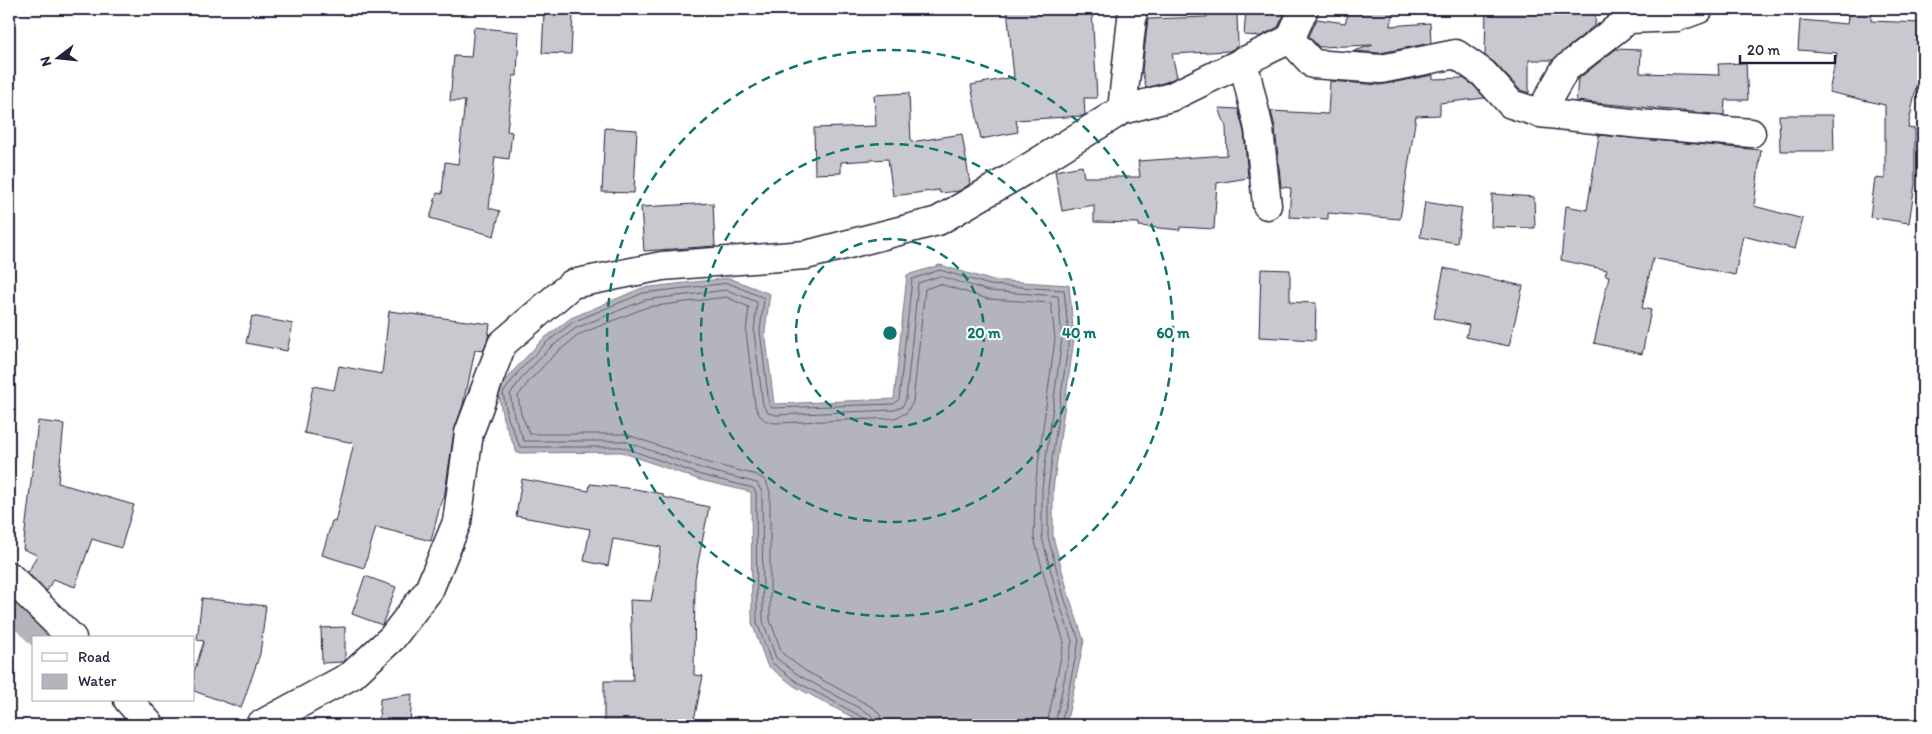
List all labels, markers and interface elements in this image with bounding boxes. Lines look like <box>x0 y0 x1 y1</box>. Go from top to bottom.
north arrow <box>32 32 82 82</box>
scale bar <box>1740 32 1834 64</box>
text: 20 m <box>1747 41 1781 59</box>
text: N <box>37 55 55 68</box>
centre of rings <box>881 324 899 342</box>
text: 20 m <box>967 324 1001 342</box>
text: 40 m <box>1062 324 1097 342</box>
text: 60 m <box>1156 324 1190 342</box>
legend <box>32 636 195 702</box>
text: Road <box>78 648 111 666</box>
text: Water <box>78 672 117 690</box>

